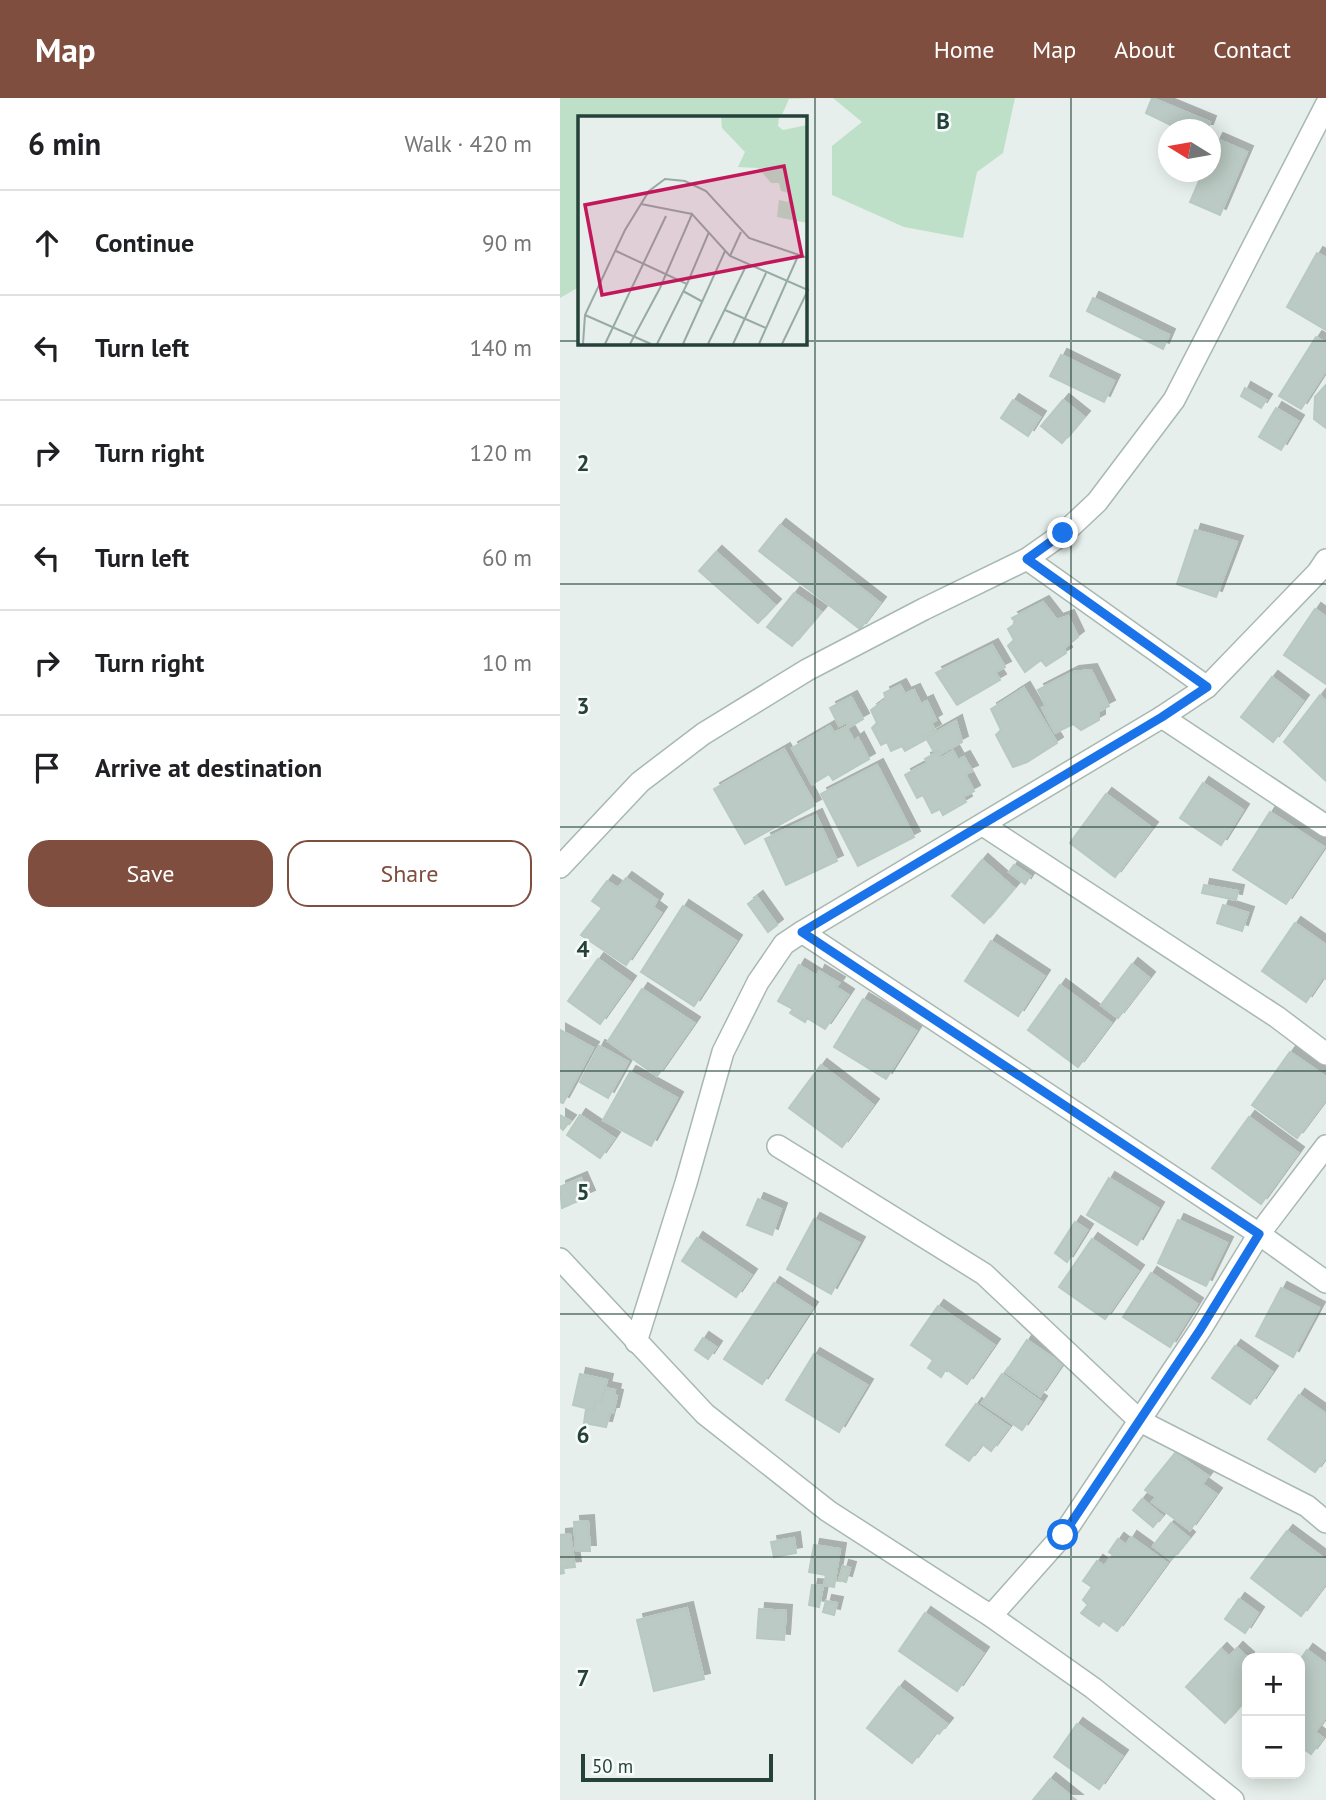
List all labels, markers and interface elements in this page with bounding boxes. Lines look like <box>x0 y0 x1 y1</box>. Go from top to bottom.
text: Map <box>35 28 96 71</box>
text: Home <box>934 34 994 65</box>
text: Map <box>1032 34 1076 65</box>
text: About <box>1114 34 1175 65</box>
text: Contact <box>1213 34 1291 65</box>
text: B <box>936 106 950 135</box>
inset map <box>578 116 807 345</box>
north arrow <box>1158 119 1221 182</box>
text: 6 min <box>28 124 101 163</box>
text: Walk · 420 m <box>405 129 532 158</box>
icon: ahead <box>28 224 66 262</box>
text: Continue <box>95 226 194 259</box>
text: 90 m <box>482 228 532 257</box>
icon: left <box>28 329 66 367</box>
text: Turn left <box>95 331 189 364</box>
text: 140 m <box>470 333 532 362</box>
icon: right <box>28 434 66 472</box>
text: Turn right <box>95 436 204 469</box>
text: 120 m <box>470 438 532 467</box>
text: 2 <box>576 448 590 477</box>
route end <box>1047 517 1078 548</box>
icon: left <box>28 539 66 577</box>
text: Turn left <box>95 541 189 574</box>
text: 60 m <box>482 543 532 572</box>
icon: right <box>28 644 66 682</box>
text: Turn right <box>95 646 204 679</box>
text: 10 m <box>482 648 532 677</box>
text: 3 <box>576 691 590 720</box>
icon: arrive <box>28 749 66 787</box>
text: Arrive at destination <box>95 751 322 784</box>
button: Save <box>28 840 273 907</box>
button: Share <box>287 840 532 907</box>
text: 4 <box>576 934 590 963</box>
text: 5 <box>576 1177 590 1206</box>
text: 6 <box>576 1420 590 1449</box>
route start <box>1047 1519 1078 1550</box>
map controls <box>1242 1653 1305 1779</box>
button: + <box>1242 1653 1305 1716</box>
text: 7 <box>576 1663 590 1692</box>
button: − <box>1242 1716 1305 1779</box>
scale bar <box>581 1751 774 1783</box>
text: 50 m <box>592 1754 633 1778</box>

